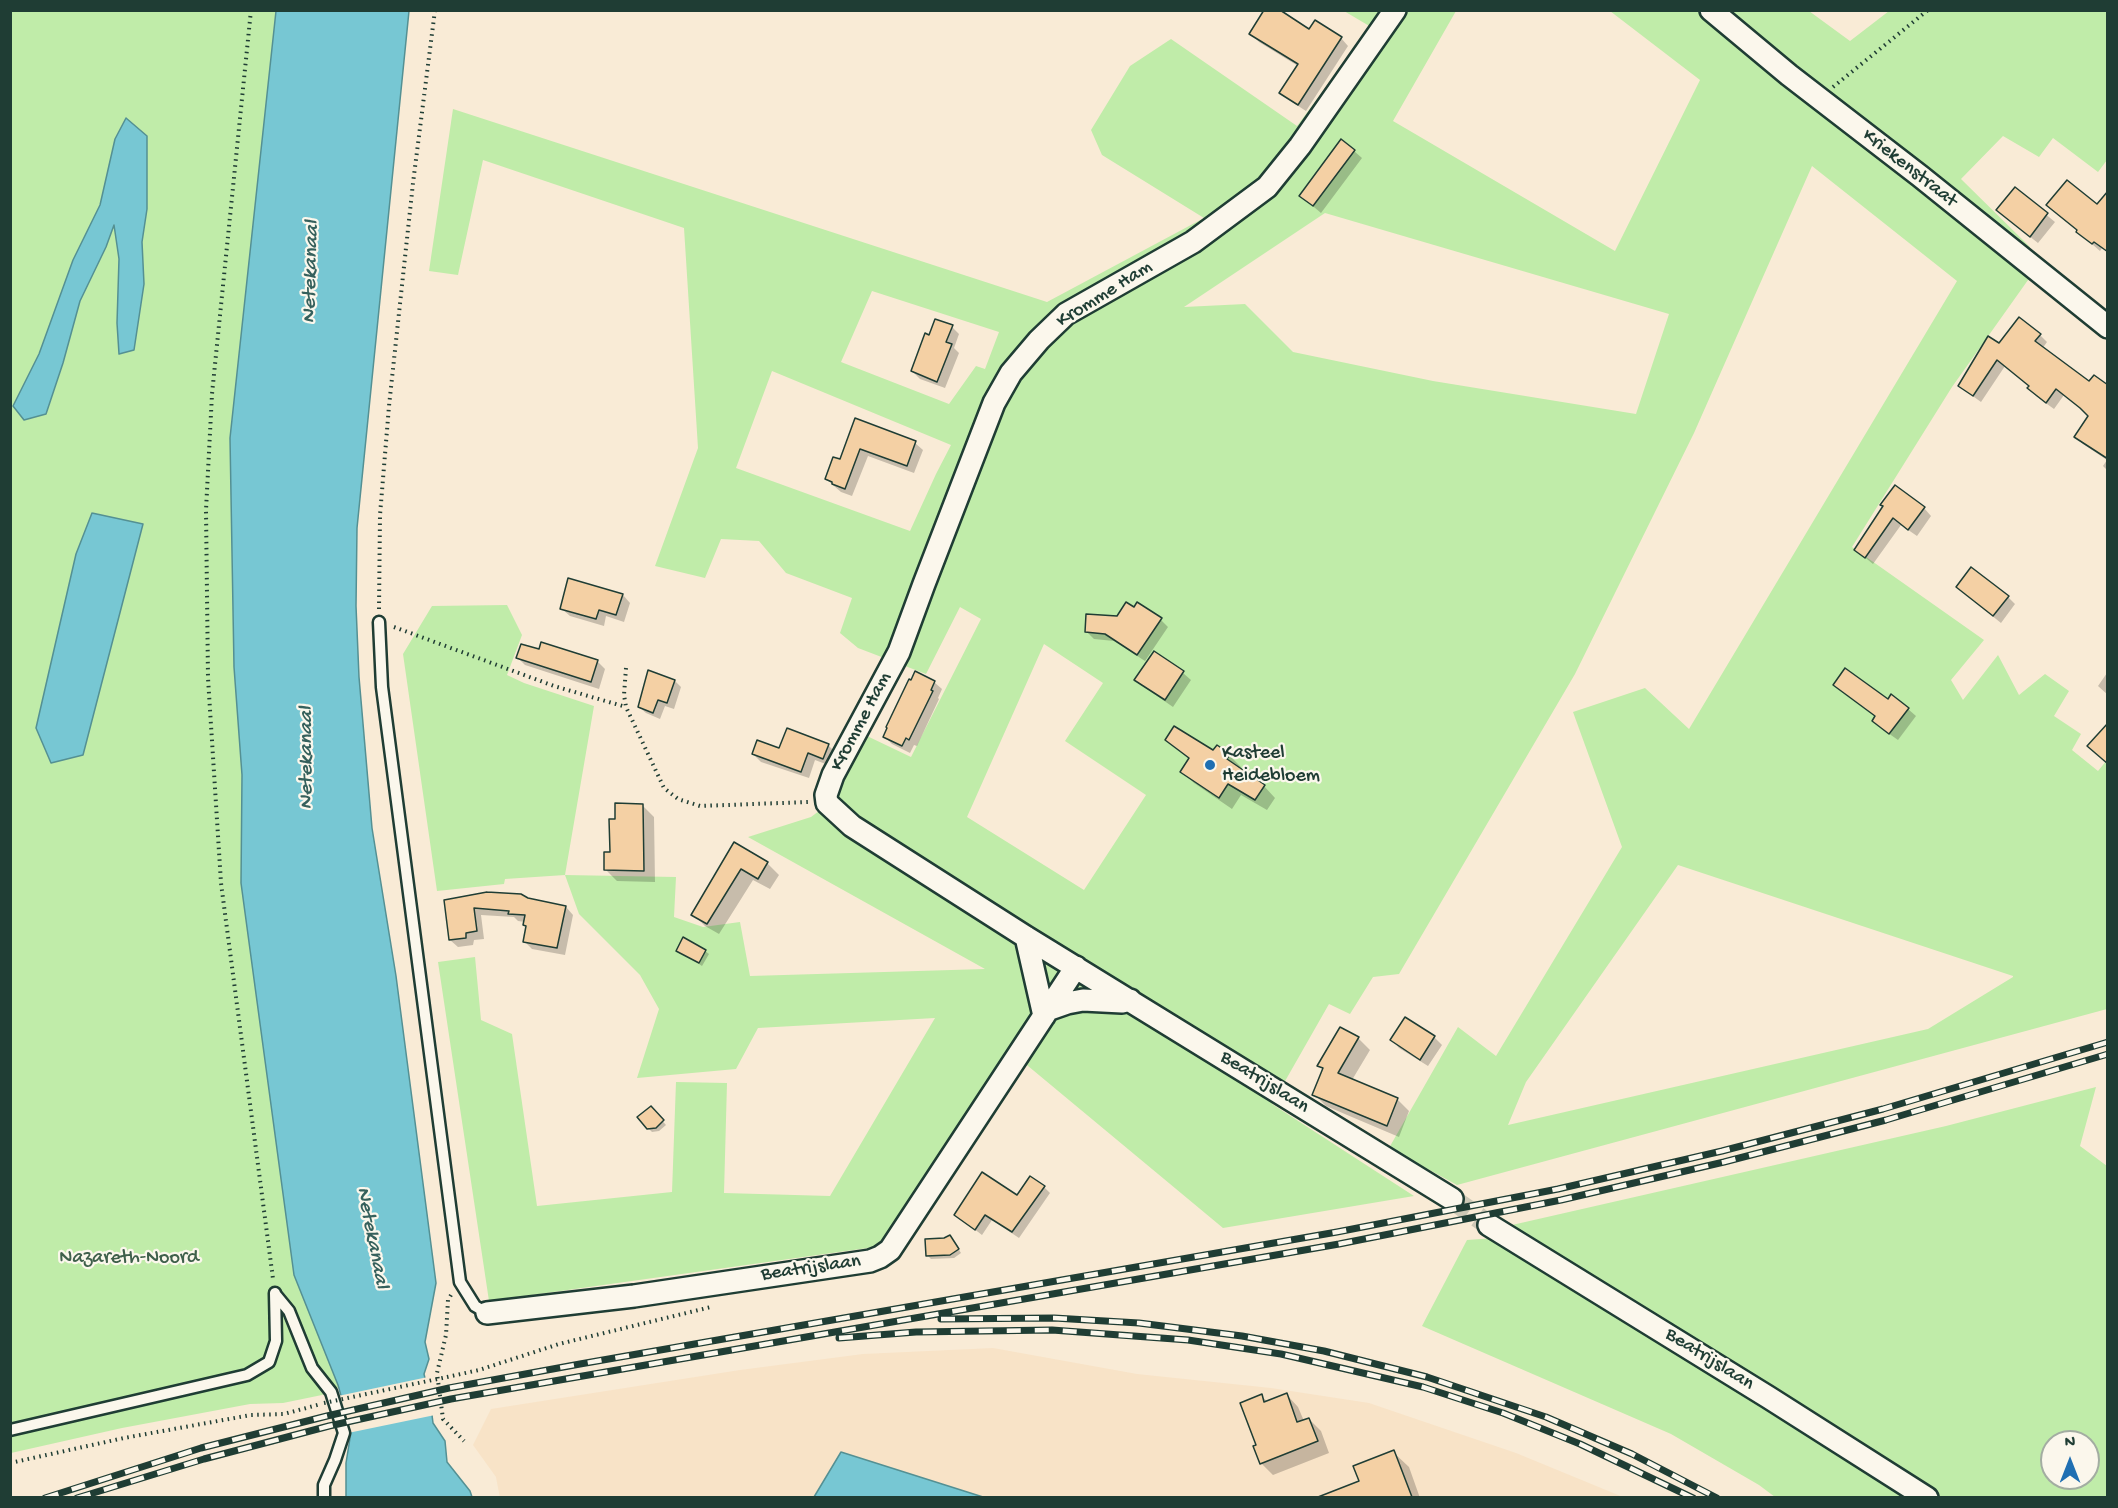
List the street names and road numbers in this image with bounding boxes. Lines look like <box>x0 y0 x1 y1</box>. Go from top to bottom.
street label: Kriekenstraat <box>1857 124 1961 214</box>
street label: Kromme Ham <box>1053 256 1157 334</box>
street label: Kromme Ham <box>826 668 898 776</box>
street label: Beatrijslaan <box>1215 1046 1313 1120</box>
street label: Beatrijslaan <box>760 1250 862 1288</box>
street label: Beatrijslaan <box>1660 1323 1758 1397</box>

